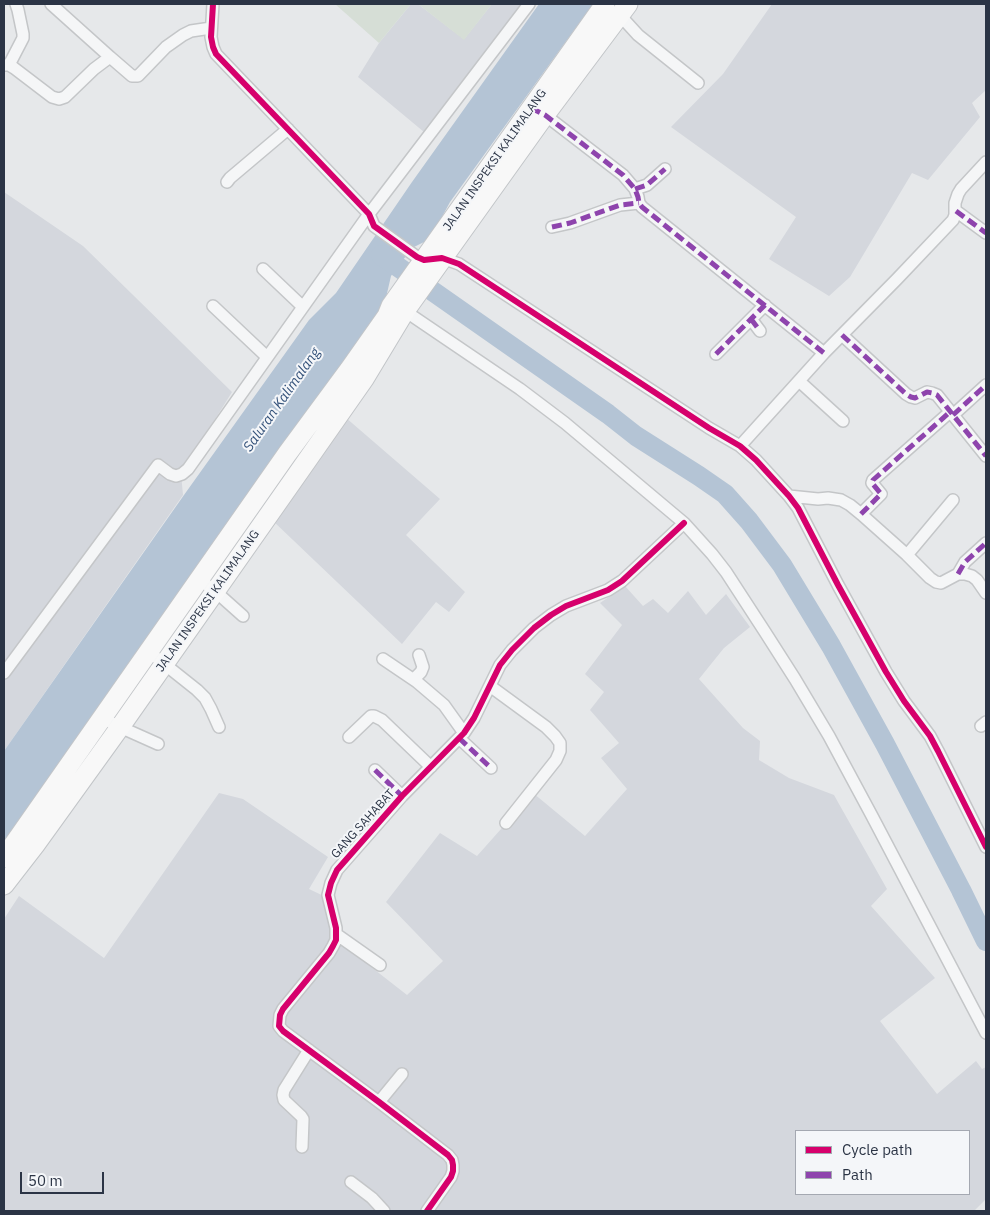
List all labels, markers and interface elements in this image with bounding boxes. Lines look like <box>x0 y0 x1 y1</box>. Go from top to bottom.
street label: JALAN INSPEKSI KALIMALANG <box>440 86 550 234</box>
water label: Saluran Kalimalang <box>240 345 324 455</box>
street label: JALAN INSPEKSI KALIMALANG <box>153 527 263 675</box>
street label: GANG SAHABAT <box>328 786 398 862</box>
legend <box>795 1130 970 1195</box>
text: Cycle path <box>842 1140 913 1159</box>
scale bar <box>22 1162 106 1194</box>
text: Path <box>842 1165 873 1184</box>
text: 50 m <box>28 1171 63 1190</box>

